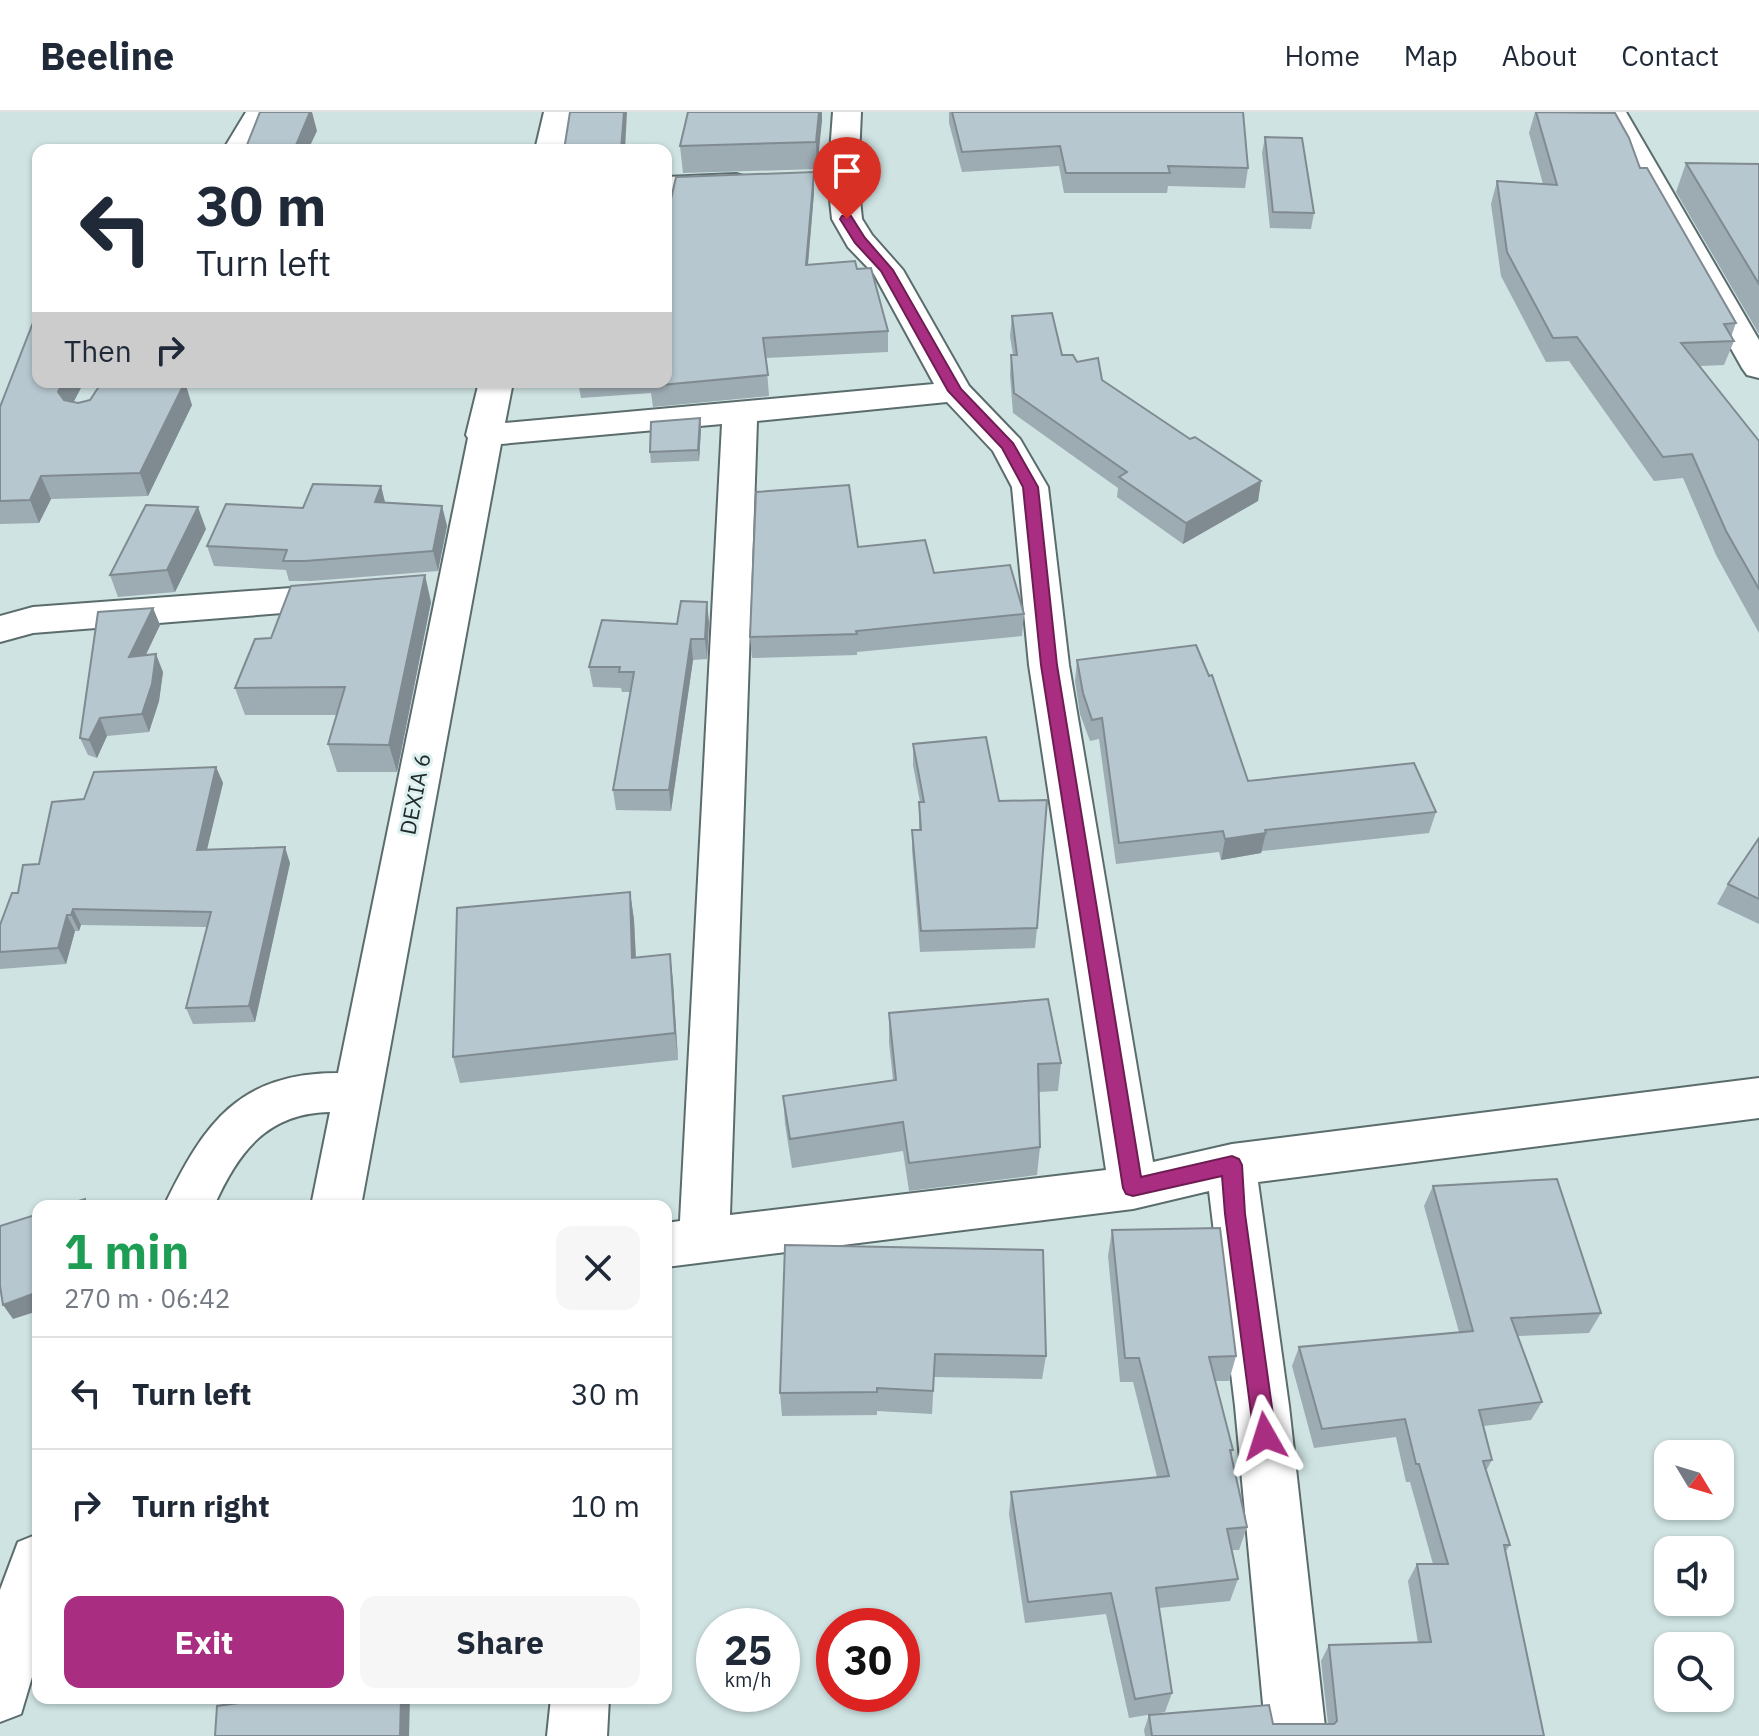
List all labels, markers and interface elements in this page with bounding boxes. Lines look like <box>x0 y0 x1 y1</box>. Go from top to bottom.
text: Beeline <box>40 31 174 80</box>
text: Home <box>1284 37 1360 74</box>
text: Map <box>1404 37 1458 74</box>
text: About <box>1502 37 1577 74</box>
text: Contact <box>1621 37 1719 74</box>
pin <box>813 137 881 219</box>
icon: arrive <box>825 149 869 193</box>
text: 30 m <box>196 169 326 241</box>
icon: left <box>64 176 168 280</box>
text: Turn left <box>196 239 331 286</box>
icon: right <box>148 328 192 372</box>
text: Then <box>64 331 132 370</box>
street label: DEXIA 6 <box>392 751 437 837</box>
text: 1 min <box>64 1220 189 1282</box>
button: close <box>556 1226 640 1310</box>
text: 270 m · 06:42 <box>64 1281 230 1315</box>
icon: left <box>64 1371 108 1415</box>
text: Turn left <box>132 1374 251 1413</box>
text: 30 m <box>571 1374 640 1413</box>
position arrow <box>1223 1394 1307 1478</box>
north arrow <box>1654 1440 1734 1520</box>
map controls <box>1654 1440 1734 1712</box>
icon: right <box>64 1483 108 1527</box>
text: Turn right <box>132 1486 270 1525</box>
text: 10 m <box>571 1486 640 1525</box>
button: sound <box>1654 1536 1734 1616</box>
button: Exit <box>64 1596 344 1688</box>
button: Share <box>360 1596 640 1688</box>
speed limit sign: 30 <box>816 1608 920 1712</box>
text: 25 <box>724 1624 772 1676</box>
button: search <box>1654 1632 1734 1712</box>
text: km/h <box>724 1666 772 1693</box>

